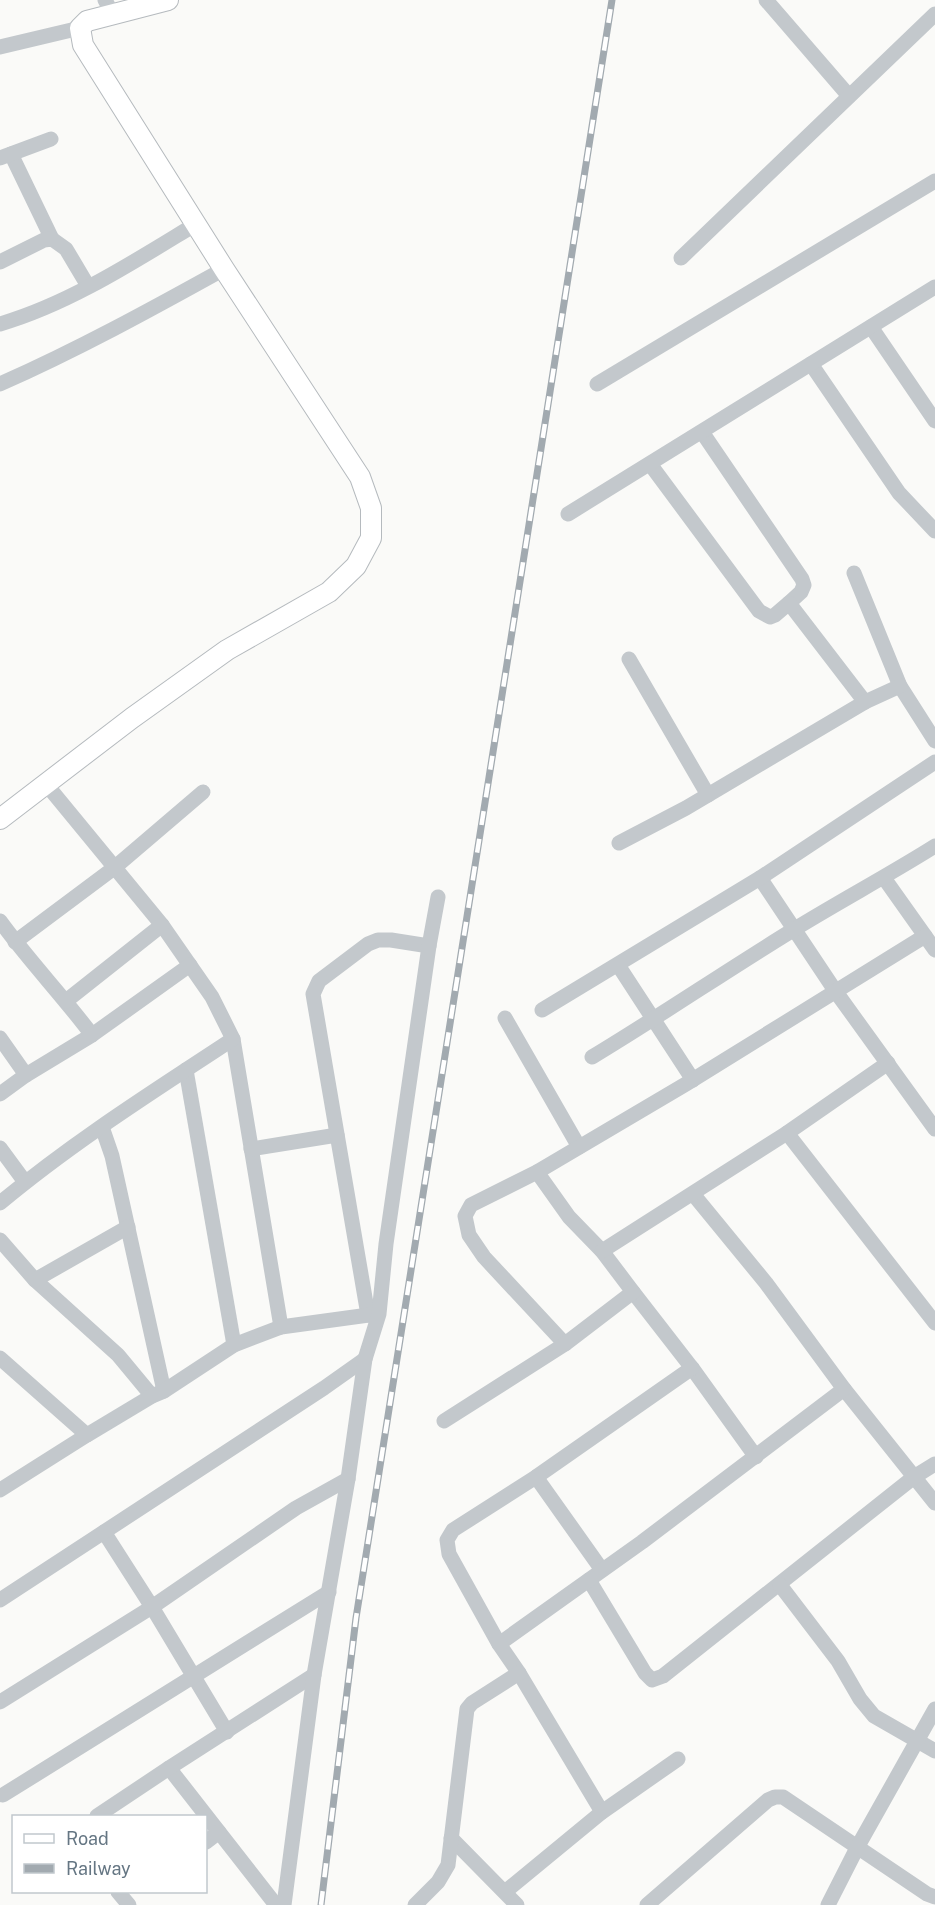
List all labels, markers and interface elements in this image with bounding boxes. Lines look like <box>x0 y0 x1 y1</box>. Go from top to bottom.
legend <box>12 1815 207 1893</box>
text: Road <box>66 1828 109 1849</box>
text: Railway <box>66 1858 131 1879</box>

